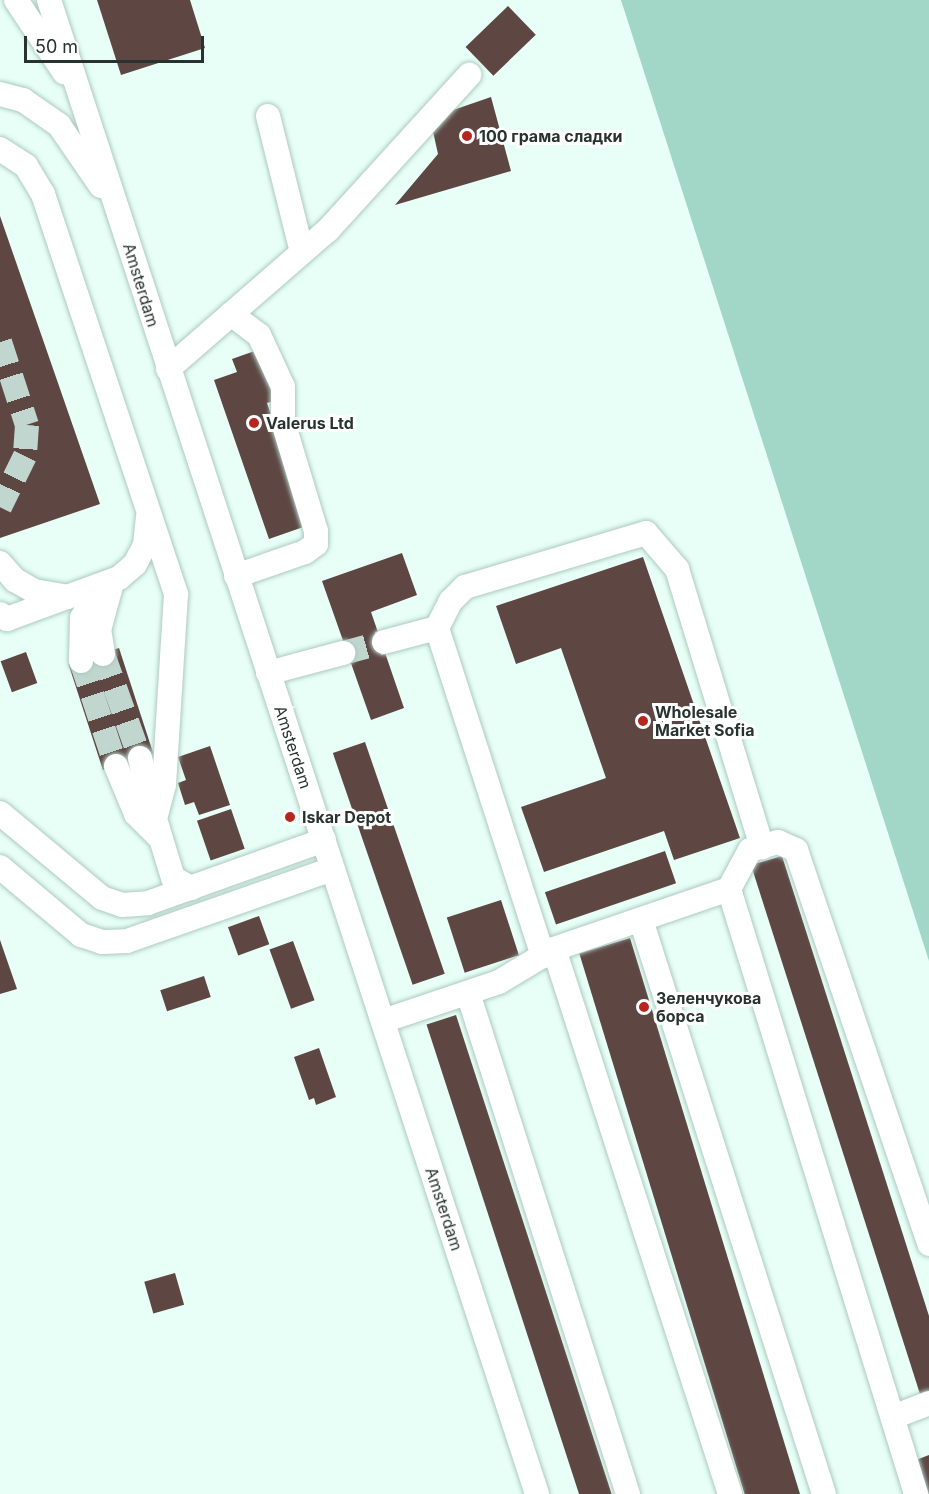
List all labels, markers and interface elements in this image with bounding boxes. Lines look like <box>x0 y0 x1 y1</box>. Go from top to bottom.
scale bar <box>27 24 207 62</box>
text: 50 m <box>35 36 78 57</box>
place label: 100 грама сладки <box>479 126 623 146</box>
marker: 100 грама сладки <box>460 129 474 143</box>
street label: Amsterdam <box>119 241 163 329</box>
place label: Valerus Ltd <box>266 413 354 433</box>
marker: Valerus Ltd <box>247 416 261 430</box>
place label: Wholesale Market Sofia <box>655 702 754 740</box>
street label: Amsterdam <box>271 703 315 791</box>
marker: Wholesale Market Sofia <box>636 714 650 728</box>
place label: Iskar Depot <box>302 807 391 827</box>
marker: Iskar Depot <box>283 810 297 824</box>
place label: Зеленчукова борса <box>656 988 761 1026</box>
marker: Зеленчукова борса <box>637 1000 651 1014</box>
street label: Amsterdam <box>422 1165 466 1253</box>

